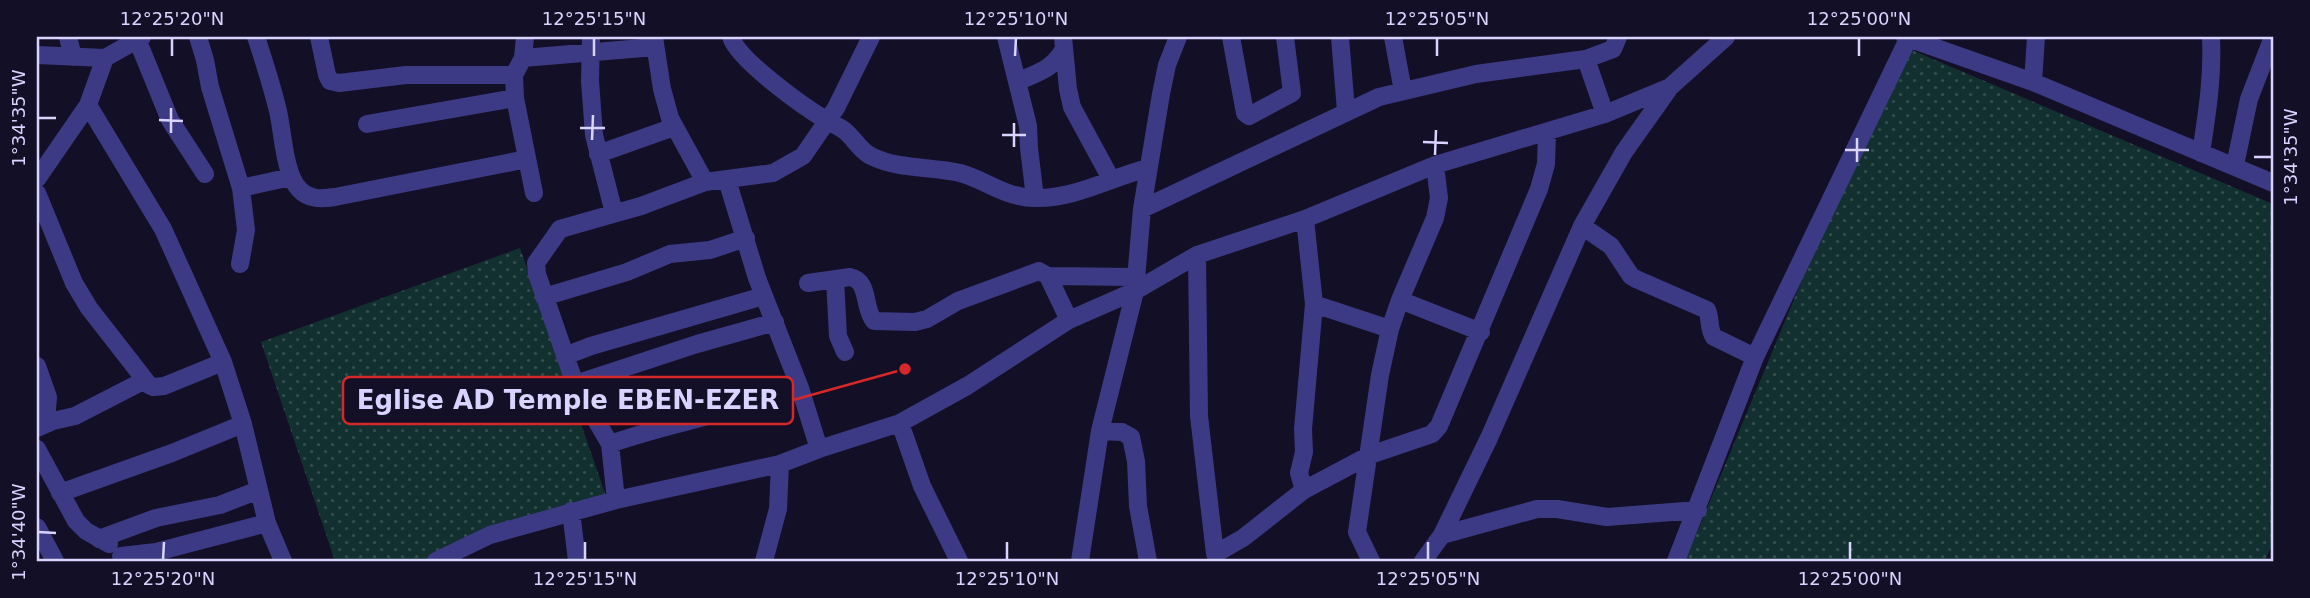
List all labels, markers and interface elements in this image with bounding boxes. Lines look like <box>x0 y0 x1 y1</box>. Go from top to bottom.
text: 12°25'20"N <box>120 8 224 29</box>
text: 12°25'15"N <box>542 8 646 29</box>
text: 12°25'10"N <box>964 8 1068 29</box>
text: 12°25'05"N <box>1385 8 1489 29</box>
text: 12°25'00"N <box>1807 8 1911 29</box>
text: 1°34'35"W <box>8 69 29 167</box>
text: 1°34'35"W <box>2280 108 2301 206</box>
callout: Eglise AD Temple EBEN-EZER <box>343 377 793 424</box>
text: Eglise AD Temple EBEN-EZER <box>357 385 779 415</box>
text: 1°34'40"W <box>8 483 29 581</box>
text: 12°25'20"N <box>111 568 215 589</box>
text: 12°25'15"N <box>533 568 637 589</box>
text: 12°25'10"N <box>955 568 1059 589</box>
text: 12°25'05"N <box>1376 568 1480 589</box>
text: 12°25'00"N <box>1798 568 1902 589</box>

